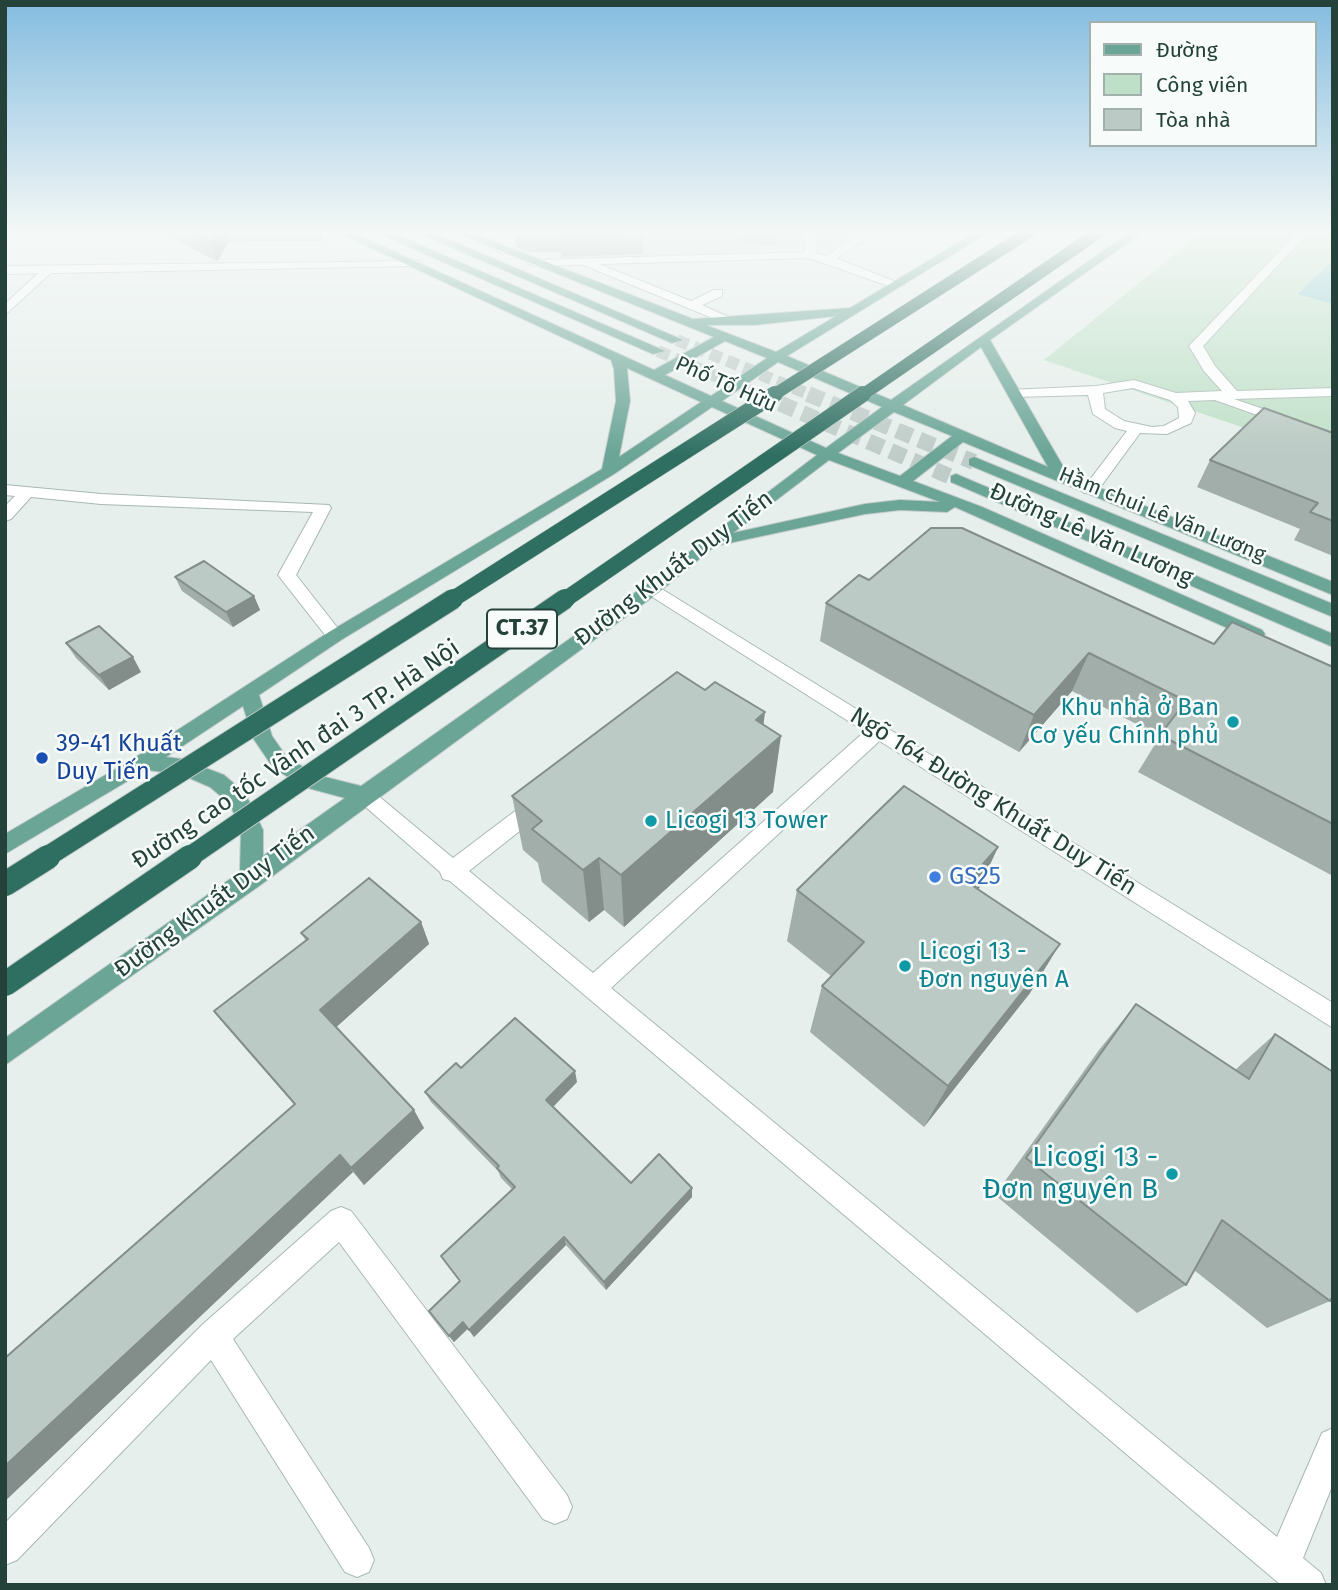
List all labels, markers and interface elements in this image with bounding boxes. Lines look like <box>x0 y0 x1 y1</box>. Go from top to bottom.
legend <box>1090 21 1317 147</box>
text: Đường <box>1156 37 1218 63</box>
text: Công viên <box>1156 72 1248 98</box>
text: Tòa nhà <box>1156 107 1231 133</box>
street label: Phố Tố Hữu <box>671 351 781 419</box>
street label: Hầm chui Lê Văn Lương <box>1055 462 1269 568</box>
street label: Đường Lê Văn Lương <box>985 477 1197 593</box>
street label: Đường Khuất Duy Tiến <box>569 485 779 653</box>
road number: CT.37 <box>487 610 557 649</box>
street label: Đường cao tốc Vành đai 3 TP. Hà Nội <box>127 634 465 876</box>
place label: Khu nhà ở Ban Cơ yếu Chính phủ <box>1029 694 1219 750</box>
street label: Ngõ 164 Đường Khuất Duy Tiến <box>845 702 1141 902</box>
marker: Khu nhà ở Ban Cơ yếu Chính phủ <box>1225 714 1241 730</box>
place label: 39-41 Khuất Duy Tiến <box>56 730 182 786</box>
marker: 39-41 Khuất Duy Tiến <box>34 750 50 766</box>
place label: Licogi 13 Tower <box>665 807 828 835</box>
marker: Licogi 13 Tower <box>643 813 659 829</box>
street label: Đường Khuất Duy Tiến <box>109 820 321 984</box>
place label: GS25 <box>949 863 1001 891</box>
marker: GS25 <box>927 869 943 885</box>
place label: Licogi 13 - Đơn nguyên A <box>919 938 1069 994</box>
marker: Licogi 13 - Đơn nguyên A <box>897 958 913 974</box>
place label: Licogi 13 - Đơn nguyên B <box>982 1141 1158 1207</box>
marker: Licogi 13 - Đơn nguyên B <box>1164 1166 1180 1182</box>

